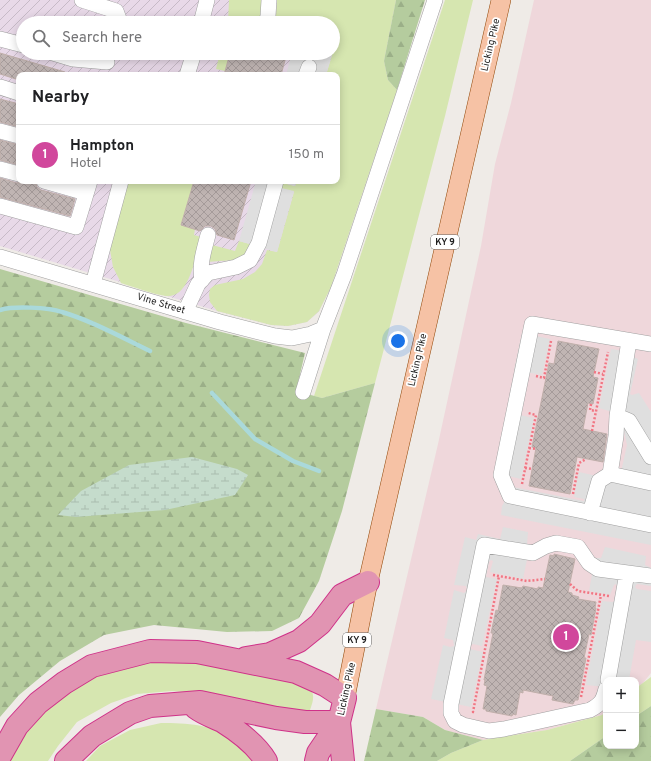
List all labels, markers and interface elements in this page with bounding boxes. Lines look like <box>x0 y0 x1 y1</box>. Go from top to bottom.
search box <box>16 16 340 60</box>
street label: Licking Pike <box>479 17 503 73</box>
icon: search <box>30 27 52 49</box>
text: Search here <box>62 29 142 48</box>
text: Nearby <box>32 87 89 109</box>
text: Hampton <box>70 137 134 156</box>
text: 1 <box>42 147 48 163</box>
text: 150 m <box>289 147 324 163</box>
text: Hotel <box>70 156 101 172</box>
road number: KY 9 <box>431 235 459 249</box>
street label: Vine Street <box>135 290 187 318</box>
your location <box>388 331 408 351</box>
street label: Licking Pike <box>406 332 430 388</box>
pin: 1 <box>553 622 579 652</box>
road number: KY 9 <box>343 633 371 647</box>
street label: Licking Pike <box>335 661 359 717</box>
map controls <box>603 677 639 749</box>
button: + <box>603 677 639 713</box>
button: − <box>603 713 639 749</box>

